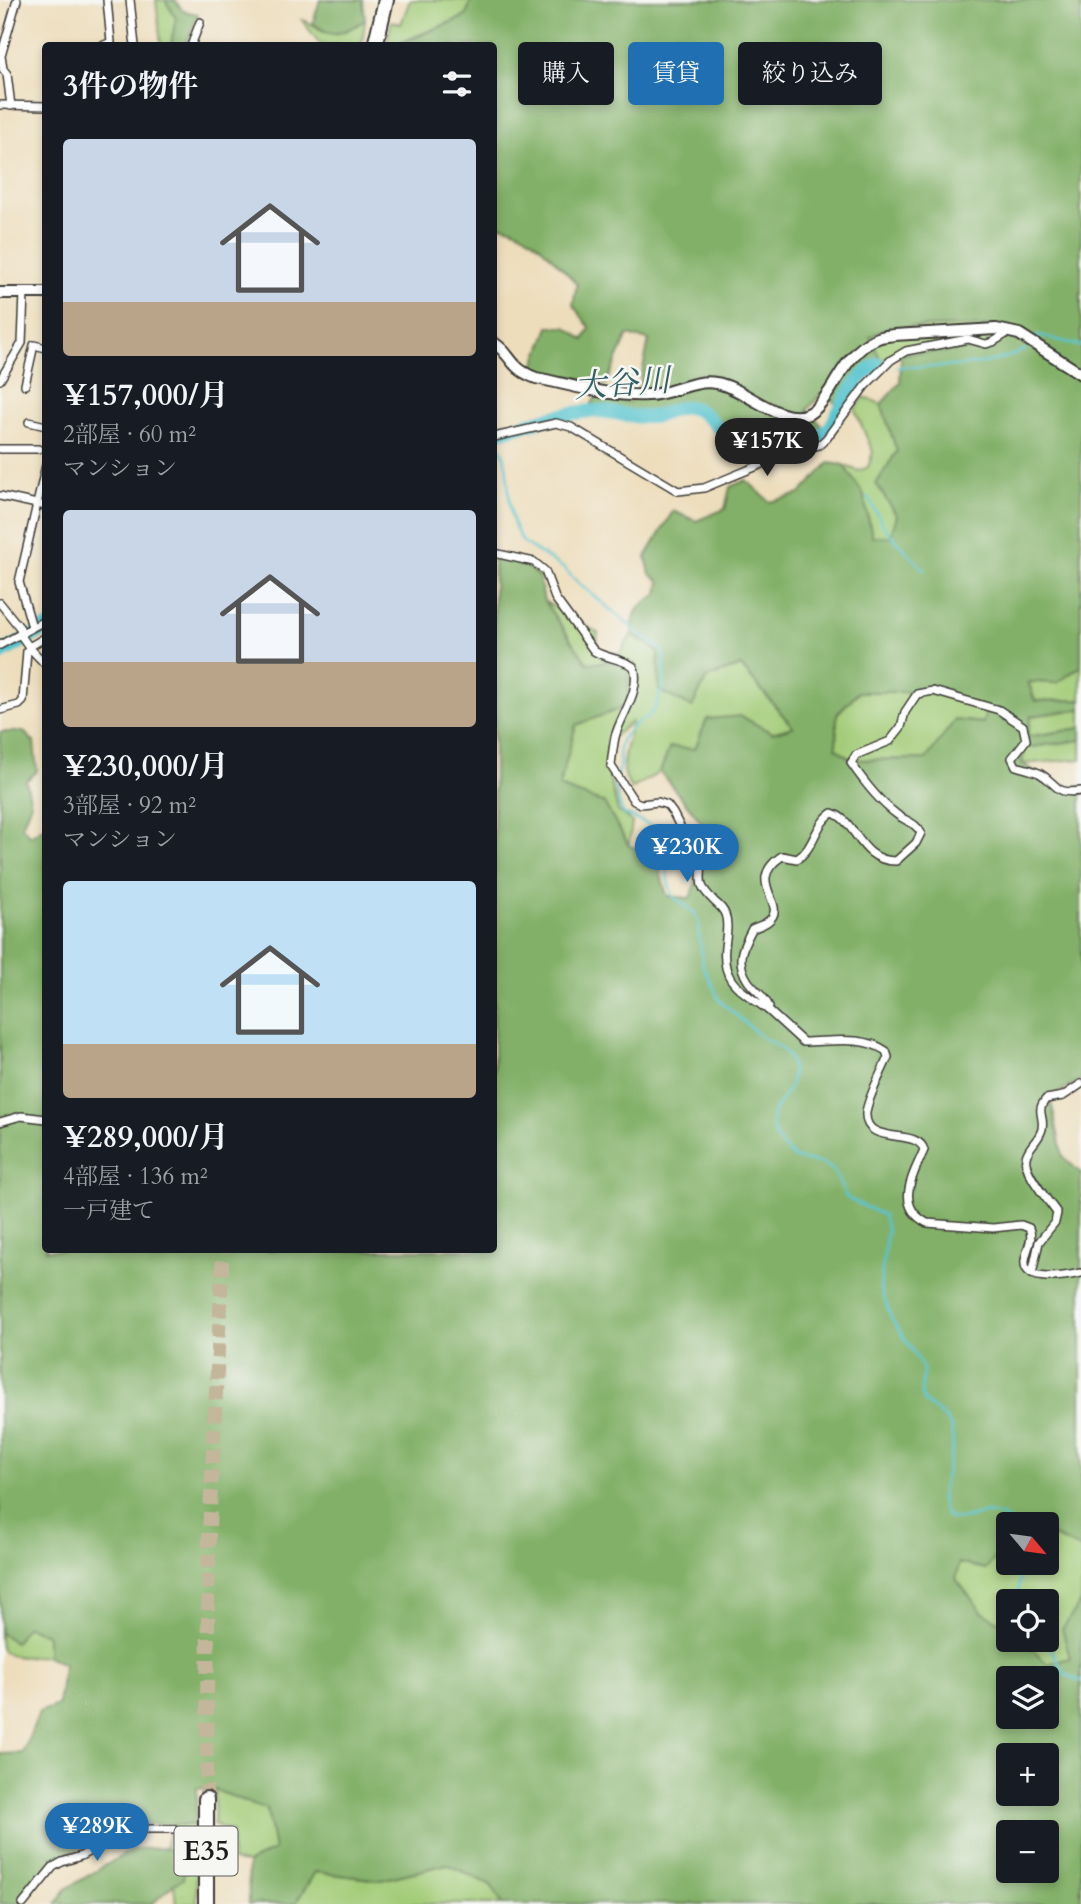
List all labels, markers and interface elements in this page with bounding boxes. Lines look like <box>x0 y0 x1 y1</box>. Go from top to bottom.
chip: 購入 <box>518 42 614 105</box>
chip: 賃貸 <box>628 42 724 105</box>
chip: 絞り込み <box>738 42 882 105</box>
icon: filters <box>438 65 476 103</box>
text: 3件の物件 <box>63 66 198 107</box>
icon: home <box>207 185 333 311</box>
water label: 大谷川 <box>573 358 674 409</box>
text: ¥157,000/月 <box>63 375 229 416</box>
text: 2部屋 · 60 m² <box>63 419 196 450</box>
pin: ¥157K <box>718 419 816 478</box>
text: ¥157K <box>731 425 803 456</box>
text: マンション <box>63 453 177 484</box>
icon: home <box>207 556 333 682</box>
text: ¥230,000/月 <box>63 746 229 787</box>
text: 3部屋 · 92 m² <box>63 790 196 821</box>
text: マンション <box>63 824 177 855</box>
pin: ¥230K <box>638 824 736 884</box>
text: ¥230K <box>651 831 723 862</box>
icon: home <box>207 927 333 1053</box>
text: ¥289,000/月 <box>63 1117 229 1158</box>
text: 4部屋 · 136 m² <box>63 1161 208 1192</box>
text: 一戸建て <box>63 1195 155 1226</box>
north arrow <box>996 1512 1059 1575</box>
map controls <box>996 1512 1059 1883</box>
button: locate <box>996 1589 1059 1652</box>
button: layers <box>996 1666 1059 1729</box>
button: + <box>996 1743 1059 1806</box>
pin: ¥289K <box>48 1804 146 1863</box>
text: ¥289K <box>61 1810 133 1841</box>
button: − <box>996 1820 1059 1883</box>
road number: E35 <box>174 1826 238 1876</box>

